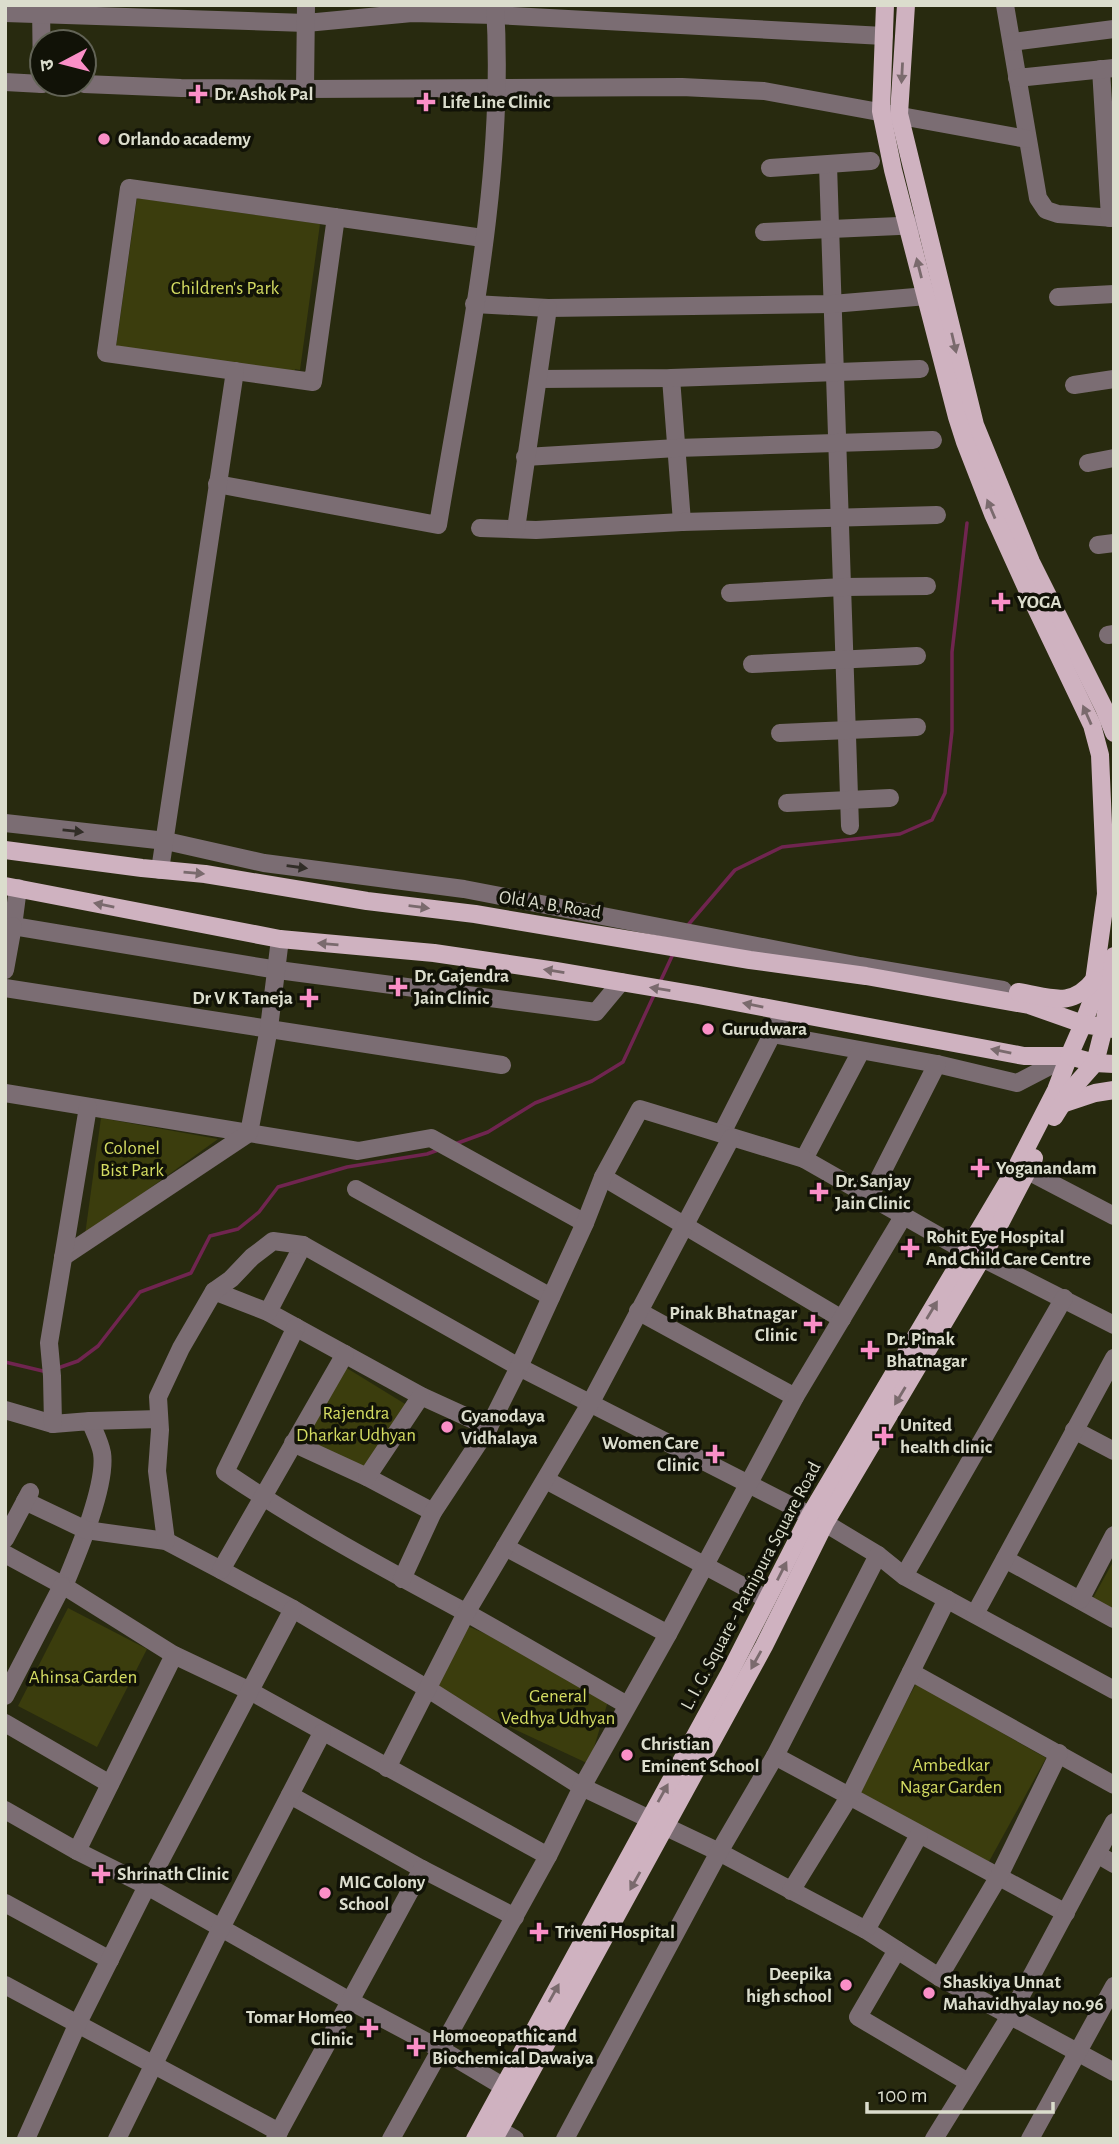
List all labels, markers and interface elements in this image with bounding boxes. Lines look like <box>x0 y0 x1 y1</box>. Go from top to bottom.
north arrow <box>28 28 98 98</box>
text: उ <box>37 57 58 72</box>
one-way arrow <box>896 63 907 85</box>
marker: Dr. Ashok Pal <box>188 84 208 104</box>
place label: Dr. Ashok Pal <box>214 85 314 104</box>
marker: Life Line Clinic <box>416 92 436 112</box>
place label: Life Line Clinic <box>442 93 551 112</box>
place label: Orlando academy <box>118 130 251 149</box>
marker: Orlando academy <box>96 131 112 147</box>
one-way arrow <box>913 256 924 278</box>
park label: Children's Park <box>171 279 280 298</box>
one-way arrow <box>949 332 960 354</box>
one-way arrow <box>986 498 997 519</box>
marker: YOGA <box>991 592 1011 612</box>
place label: YOGA <box>1017 593 1062 612</box>
one-way arrow <box>1081 705 1093 725</box>
one-way arrow <box>62 825 84 836</box>
one-way arrow <box>286 862 308 873</box>
one-way arrow <box>184 868 206 879</box>
street label: Old A. B. Road <box>498 888 602 922</box>
one-way arrow <box>93 899 115 910</box>
one-way arrow <box>408 902 430 913</box>
one-way arrow <box>317 938 339 949</box>
one-way arrow <box>543 965 565 976</box>
place label: Dr. Gajendra Jain Clinic <box>414 967 509 1008</box>
marker: Dr. Gajendra Jain Clinic <box>388 977 408 997</box>
one-way arrow <box>649 983 671 994</box>
marker: Dr V K Taneja <box>299 988 319 1008</box>
place label: Dr V K Taneja <box>192 989 293 1008</box>
one-way arrow <box>742 1000 764 1011</box>
place label: Gurudwara <box>722 1020 807 1039</box>
marker: Gurudwara <box>700 1021 716 1037</box>
one-way arrow <box>990 1046 1012 1057</box>
park label: Colonel Bist Park <box>100 1139 164 1180</box>
marker: Yoganandam <box>970 1158 990 1178</box>
place label: Yoganandam <box>996 1159 1097 1178</box>
place label: Dr. Sanjay Jain Clinic <box>835 1172 911 1213</box>
marker: Dr. Sanjay Jain Clinic <box>809 1182 829 1202</box>
place label: Rohit Eye Hospital And Child Care Centre <box>926 1228 1091 1269</box>
marker: Rohit Eye Hospital And Child Care Centre <box>900 1238 920 1258</box>
one-way arrow <box>926 1301 939 1320</box>
place label: Pinak Bhatnagar Clinic <box>669 1304 798 1345</box>
marker: Pinak Bhatnagar Clinic <box>803 1314 823 1334</box>
place label: Dr. Pinak Bhatnagar <box>886 1330 967 1371</box>
marker: Dr. Pinak Bhatnagar <box>860 1340 880 1360</box>
one-way arrow <box>894 1386 906 1405</box>
park label: Rajendra Dharkar Udhyan <box>296 1404 416 1445</box>
place label: Gyanodaya Vidhalaya <box>461 1407 545 1448</box>
place label: United health clinic <box>900 1416 993 1457</box>
marker: Gyanodaya Vidhalaya <box>439 1419 455 1435</box>
marker: United health clinic <box>874 1426 894 1446</box>
place label: Women Care Clinic <box>602 1434 700 1475</box>
marker: Women Care Clinic <box>705 1444 725 1464</box>
street label: L. I. G. Square - Patnipura Square Road <box>677 1459 825 1713</box>
one-way arrow <box>776 1561 787 1581</box>
one-way arrow <box>750 1650 762 1670</box>
park label: Ahinsa Garden <box>29 1668 137 1687</box>
park label: General Vedhya Udhyan <box>501 1687 615 1728</box>
place label: Christian Eminent School <box>641 1735 759 1776</box>
marker: Christian Eminent School <box>619 1747 635 1763</box>
park label: Ambedkar Nagar Garden <box>900 1756 1002 1797</box>
one-way arrow <box>657 1783 669 1803</box>
marker: Shrinath Clinic <box>91 1864 111 1884</box>
place label: Shrinath Clinic <box>117 1865 229 1884</box>
one-way arrow <box>629 1871 641 1891</box>
place label: MIG Colony School <box>339 1873 426 1914</box>
marker: MIG Colony School <box>317 1885 333 1901</box>
marker: Triveni Hospital <box>529 1922 549 1942</box>
place label: Triveni Hospital <box>555 1923 675 1942</box>
place label: Deepika high school <box>746 1965 832 2006</box>
place label: Shaskiya Unnat Mahavidhyalay no.96 <box>943 1973 1104 2014</box>
marker: Deepika high school <box>838 1977 854 1993</box>
one-way arrow <box>548 1983 560 2002</box>
marker: Shaskiya Unnat Mahavidhyalay no.96 <box>921 1985 937 2001</box>
place label: Tomar Homeo Clinic <box>246 2008 354 2049</box>
marker: Tomar Homeo Clinic <box>359 2018 379 2038</box>
place label: Homoeopathic and Biochemical Dawaiya <box>432 2027 594 2068</box>
marker: Homoeopathic and Biochemical Dawaiya <box>406 2037 426 2057</box>
scale bar <box>867 2070 1052 2114</box>
text: 100 m <box>878 2085 928 2106</box>

